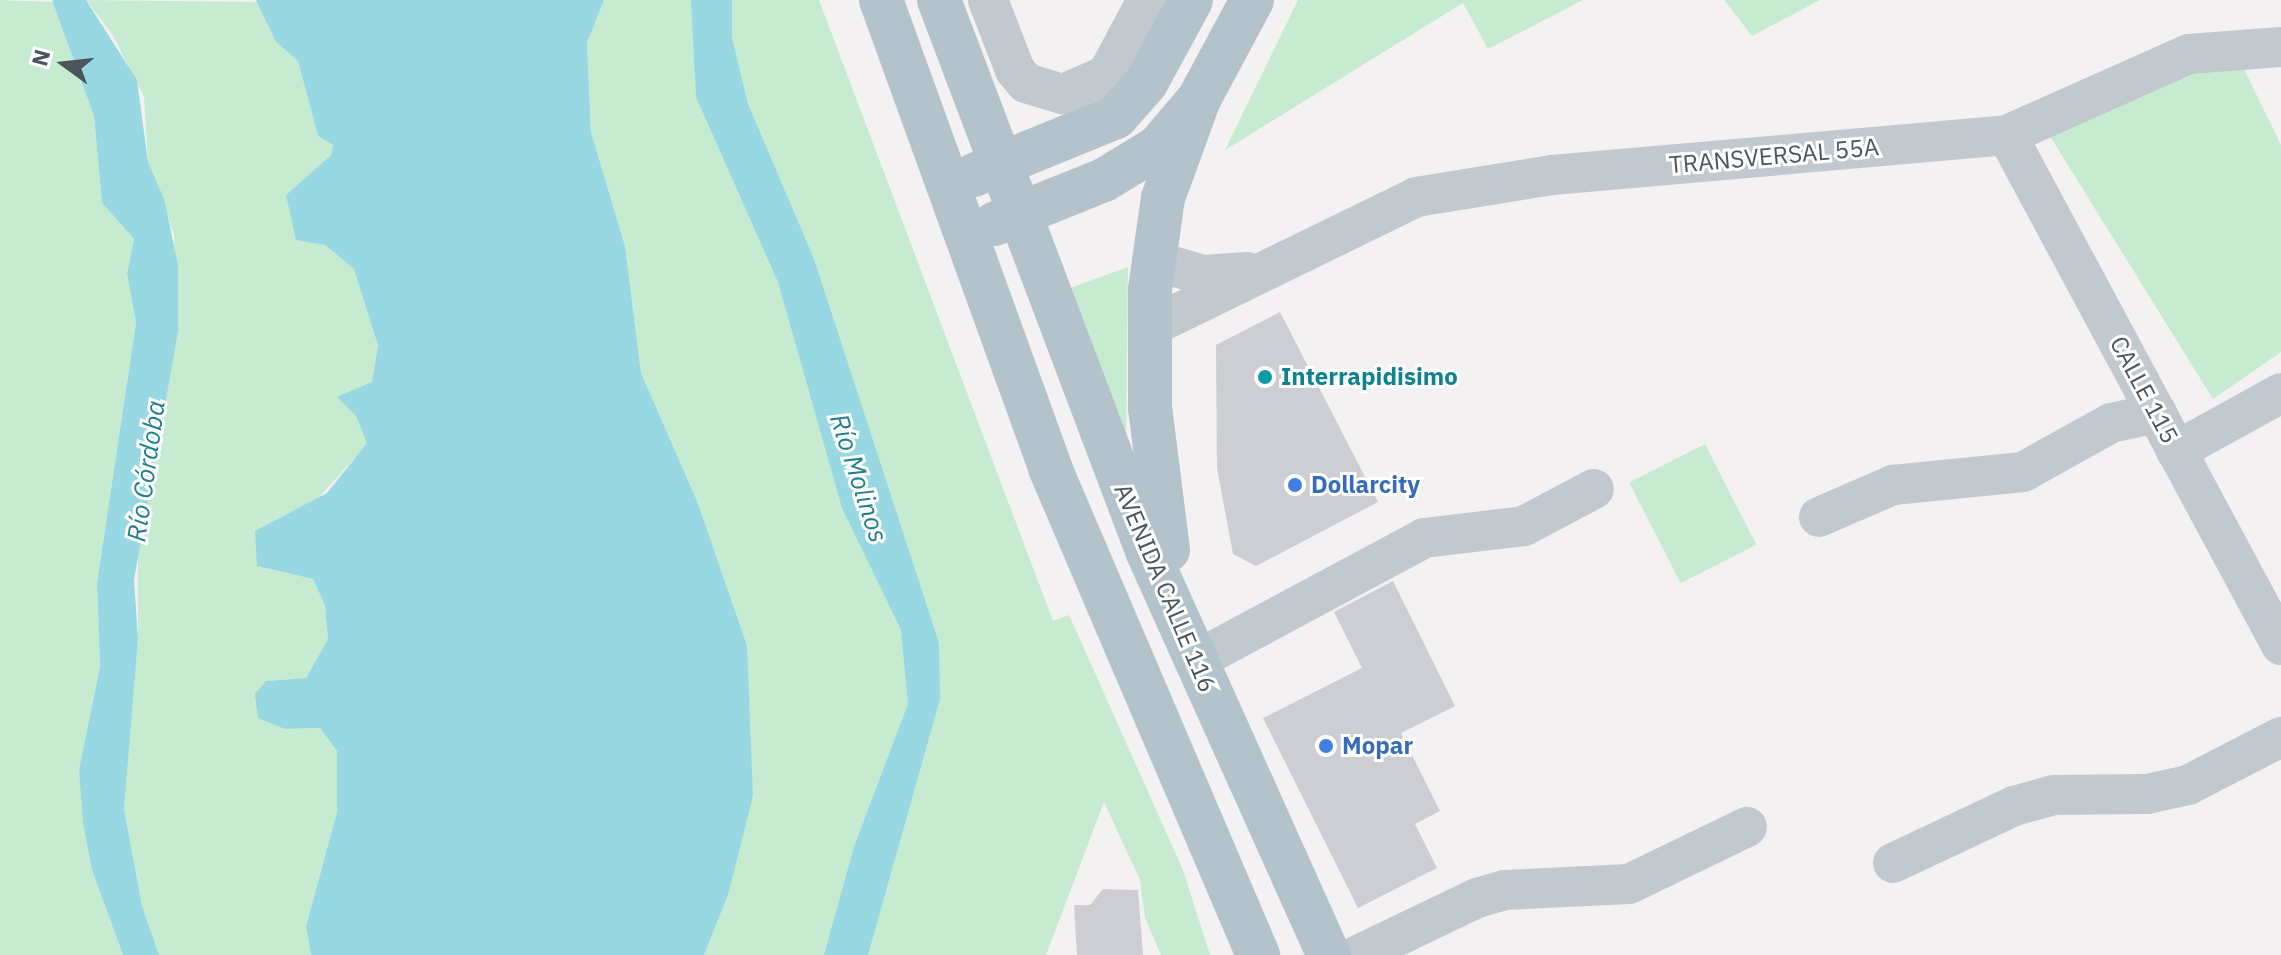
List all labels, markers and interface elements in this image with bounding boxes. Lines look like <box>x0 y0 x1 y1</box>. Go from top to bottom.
north arrow <box>24 24 104 104</box>
text: N <box>24 46 56 69</box>
street label: TRANSVERSAL 55A <box>1668 132 1880 180</box>
street label: CALLE 115 <box>2104 332 2184 448</box>
place label: Interrapidisimo <box>1281 363 1458 391</box>
marker: Interrapidisimo <box>1256 368 1274 386</box>
water label: Río Córdoba <box>121 398 171 544</box>
water label: Río Molinos <box>824 410 894 546</box>
place label: Dollarcity <box>1311 471 1420 499</box>
marker: Dollarcity <box>1286 476 1304 494</box>
street label: AVENIDA CALLE 116 <box>1108 479 1222 697</box>
place label: Mopar <box>1342 732 1413 760</box>
marker: Mopar <box>1317 737 1335 755</box>

